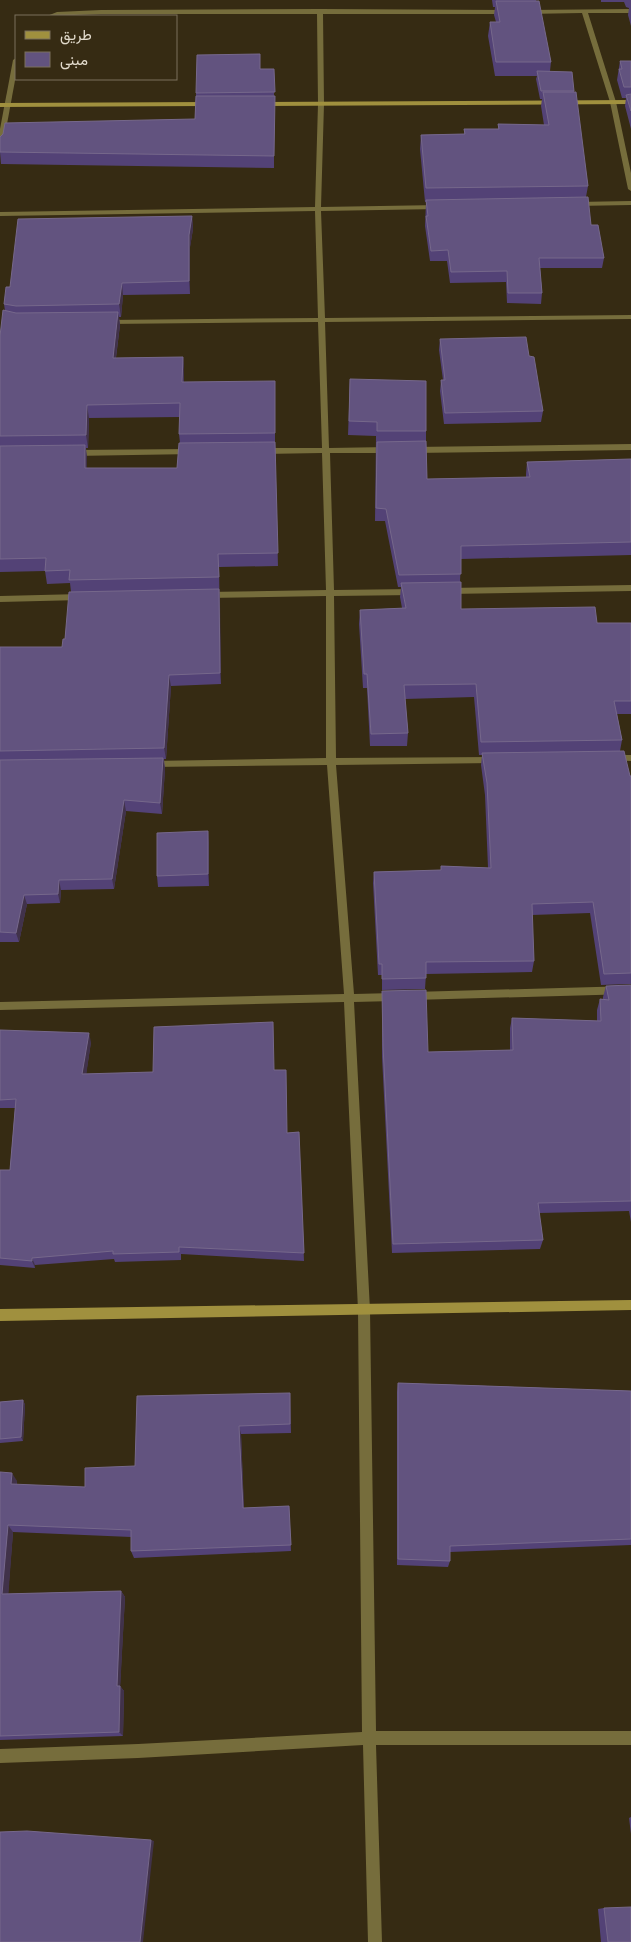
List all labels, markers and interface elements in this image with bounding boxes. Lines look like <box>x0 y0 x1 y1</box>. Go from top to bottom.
legend <box>15 15 178 80</box>
text: طريق <box>60 25 92 46</box>
text: مبنى <box>60 50 88 71</box>

